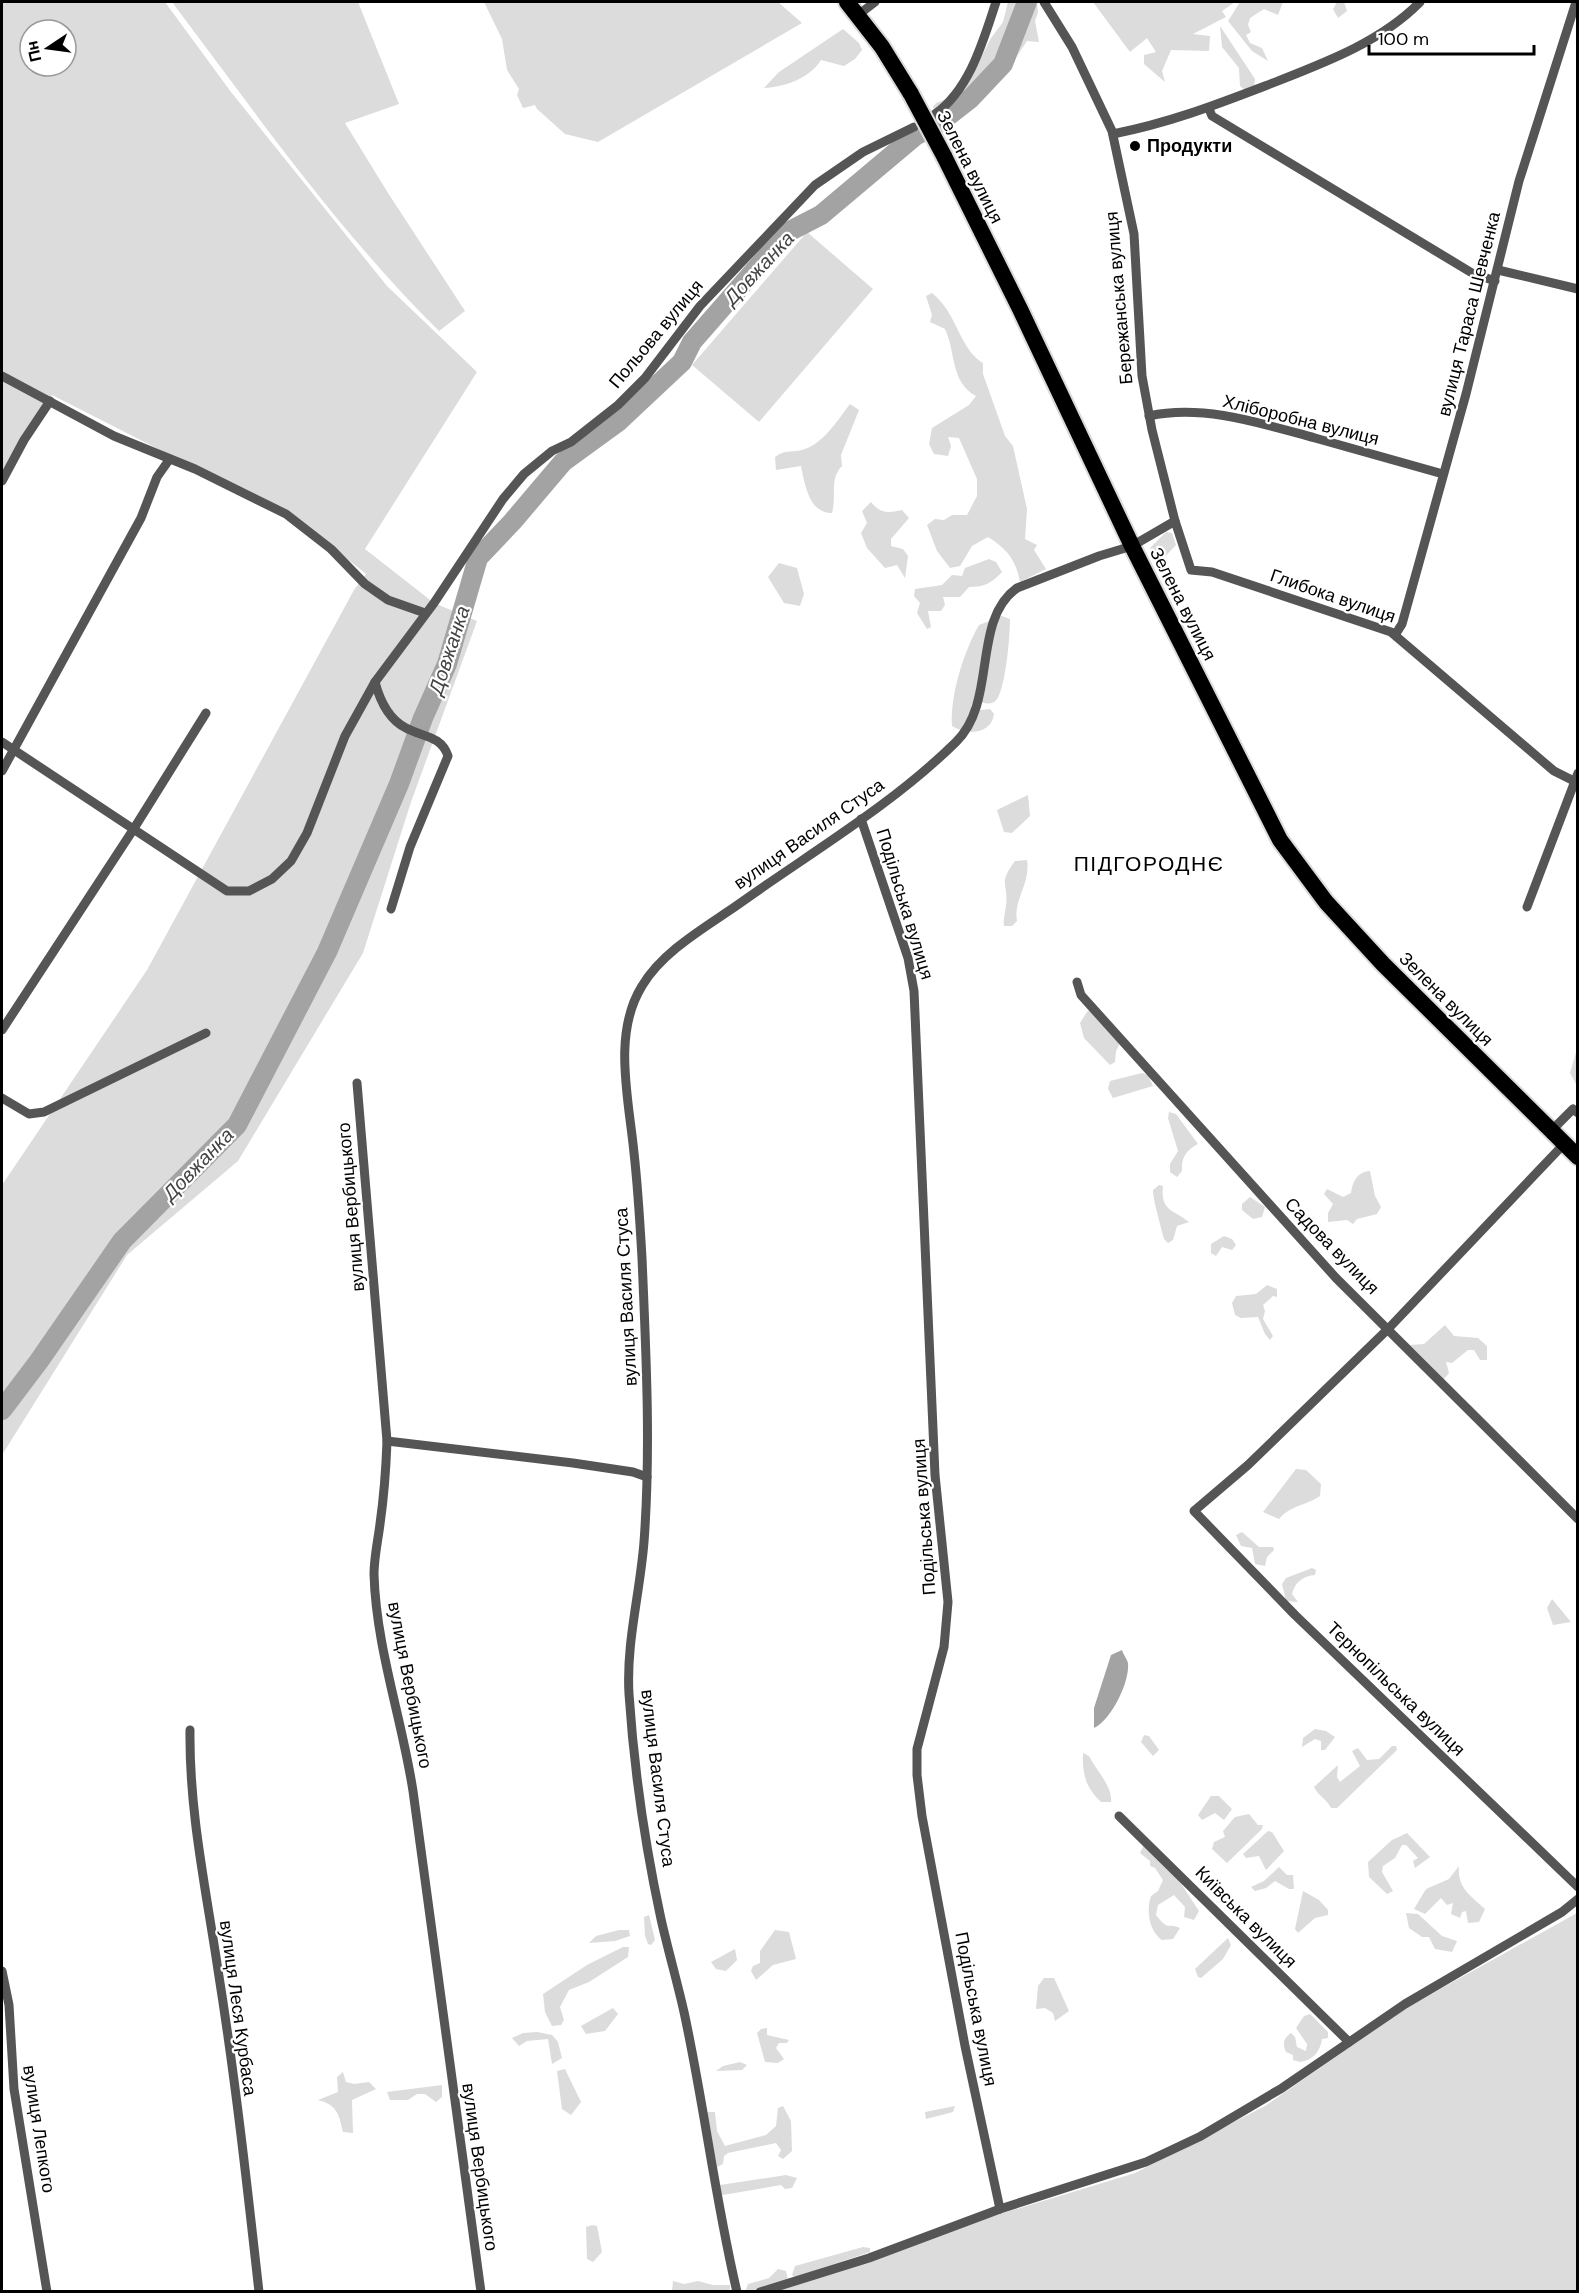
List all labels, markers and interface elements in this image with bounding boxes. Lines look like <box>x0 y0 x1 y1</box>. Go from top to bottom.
north arrow <box>18 18 78 78</box>
scale bar <box>1369 18 1534 56</box>
text: 100 m <box>1378 27 1429 51</box>
text: Пн <box>21 39 46 64</box>
street label: Зелена вулиця <box>931 106 1009 228</box>
place label: Продукти <box>1147 134 1232 158</box>
marker: Продукти <box>1128 139 1142 153</box>
street label: вулиця Тараса Шевченка <box>1432 208 1506 419</box>
street label: Бережанська вулиця <box>1099 211 1139 385</box>
water label: Довжанка <box>717 226 800 312</box>
street label: Польова вулиця <box>603 275 709 393</box>
street label: Хліборобна вулиця <box>1220 389 1382 451</box>
street label: Зелена вулиця <box>1144 543 1222 665</box>
street label: Глибока вулиця <box>1267 563 1399 629</box>
water label: Довжанка <box>422 602 476 700</box>
street label: вулиця Василя Стуса <box>729 772 890 895</box>
street label: Подільська вулиця <box>871 826 939 982</box>
district label: ПІДГОРОДНЄ <box>1074 850 1224 878</box>
street label: Зелена вулиця <box>1394 947 1498 1051</box>
water label: Довжанка <box>155 1122 239 1207</box>
street label: вулиця Вербицького <box>332 1122 370 1292</box>
street label: Садова вулиця <box>1280 1192 1384 1300</box>
street label: вулиця Василя Стуса <box>609 1206 643 1387</box>
street label: Подільська вулиця <box>907 1438 941 1596</box>
street label: вулиця Вербицького <box>382 1600 438 1770</box>
street label: Тернопільська вулиця <box>1322 1617 1470 1761</box>
street label: вулиця Василя Стуса <box>635 1688 681 1869</box>
street label: Київська вулиця <box>1190 1861 1302 1973</box>
street label: вулиця Леся Курбаса <box>214 1919 262 2098</box>
street label: Подільська вулиця <box>949 1930 1003 2088</box>
street label: вулиця Лепкого <box>17 2063 61 2195</box>
street label: вулиця Вербицького <box>456 2081 504 2253</box>

